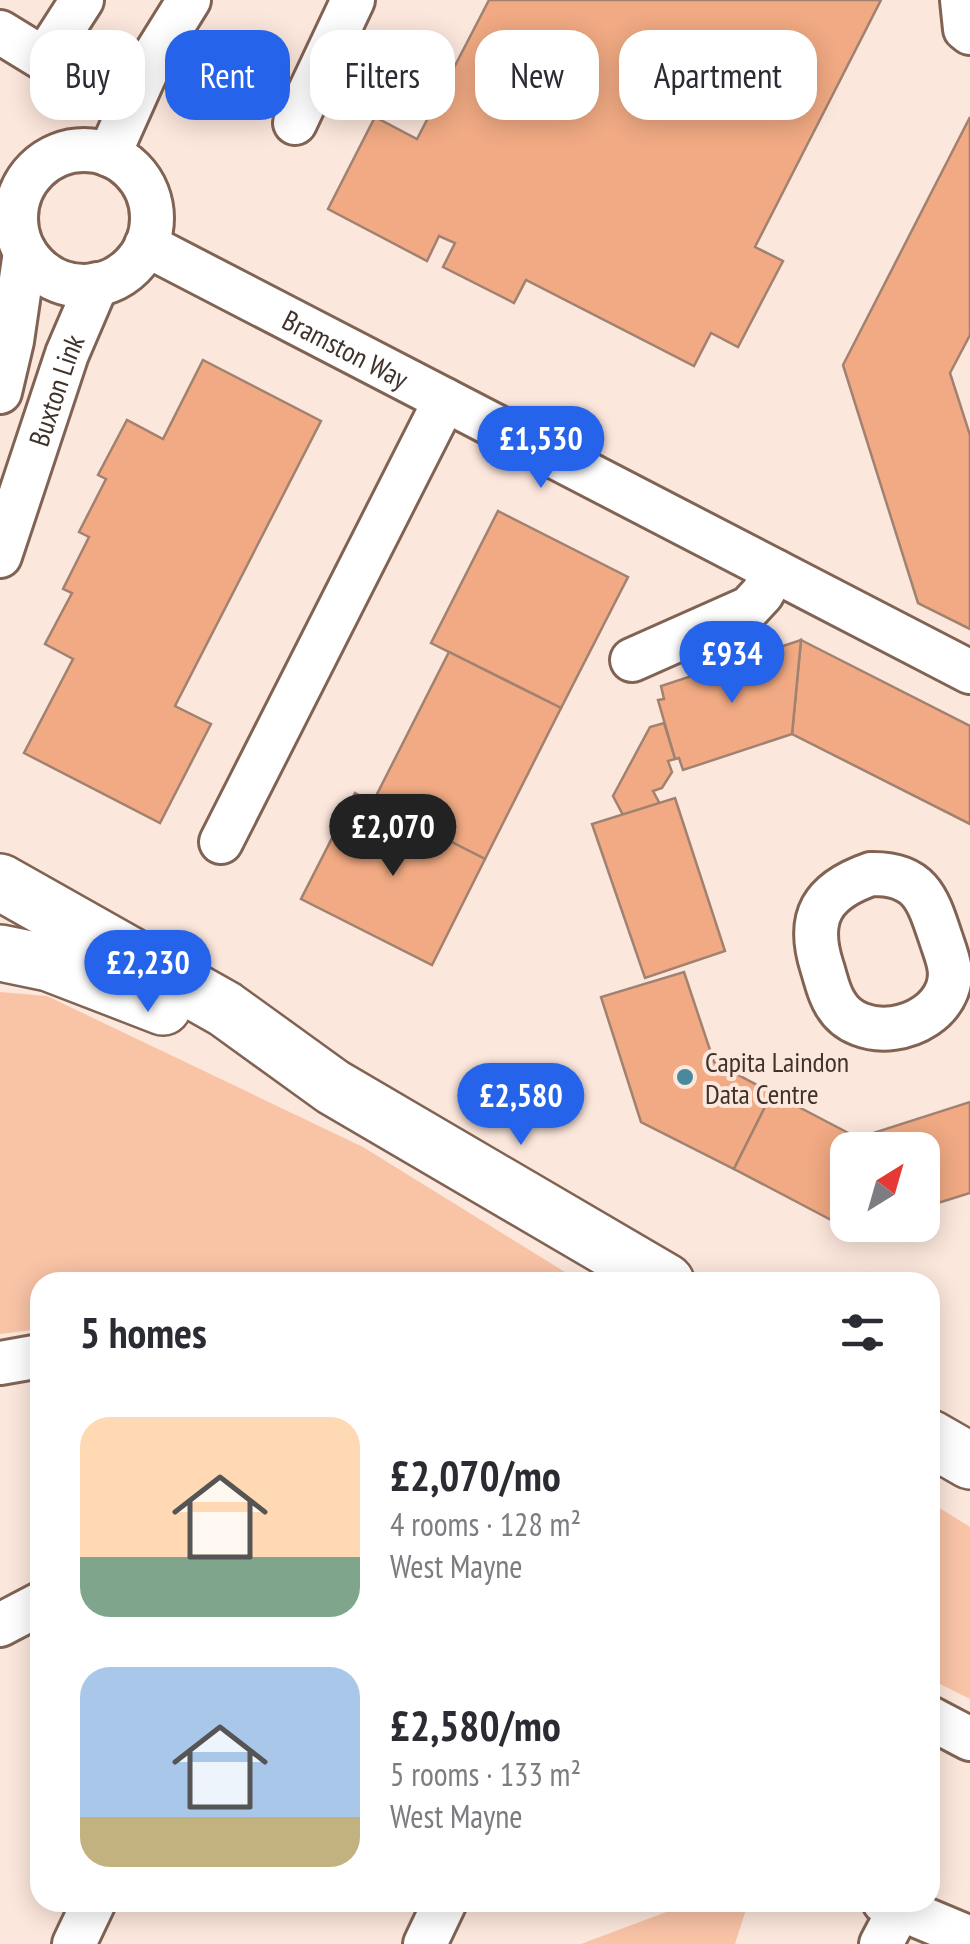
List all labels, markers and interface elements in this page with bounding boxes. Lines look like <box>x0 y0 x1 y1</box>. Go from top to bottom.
chip: Buy <box>30 30 145 120</box>
chip: Rent <box>165 30 290 120</box>
chip: Filters <box>310 30 455 120</box>
chip: New <box>475 30 599 120</box>
chip: Apartment <box>619 30 817 120</box>
street label: Bramston Way <box>277 301 415 397</box>
street label: Buxton Link <box>19 328 92 451</box>
pin: £1,530 <box>460 406 622 491</box>
text: £1,530 <box>499 417 583 459</box>
pin: £934 <box>673 621 791 706</box>
text: £934 <box>701 632 763 674</box>
pin: £2,070 <box>312 794 474 879</box>
text: £2,070 <box>351 805 435 847</box>
pin: £2,230 <box>67 930 229 1015</box>
text: £2,230 <box>106 941 190 983</box>
place label: Capita Laindon Data Centre <box>705 1043 849 1112</box>
pin: £2,580 <box>440 1063 602 1148</box>
marker: Capita Laindon Data Centre <box>674 1066 696 1088</box>
text: £2,580 <box>479 1074 563 1116</box>
north arrow <box>830 1132 940 1242</box>
map controls <box>830 1132 940 1242</box>
text: 5 homes <box>80 1305 207 1360</box>
icon: filters <box>835 1305 890 1360</box>
text: £2,070/mo <box>390 1448 561 1503</box>
icon: home <box>160 1457 280 1577</box>
text: 4 rooms · 128 m² <box>390 1503 581 1545</box>
text: West Mayne <box>390 1545 522 1587</box>
text: £2,580/mo <box>390 1698 561 1753</box>
icon: home <box>160 1707 280 1827</box>
text: 5 rooms · 133 m² <box>390 1753 581 1795</box>
text: West Mayne <box>390 1795 522 1837</box>

